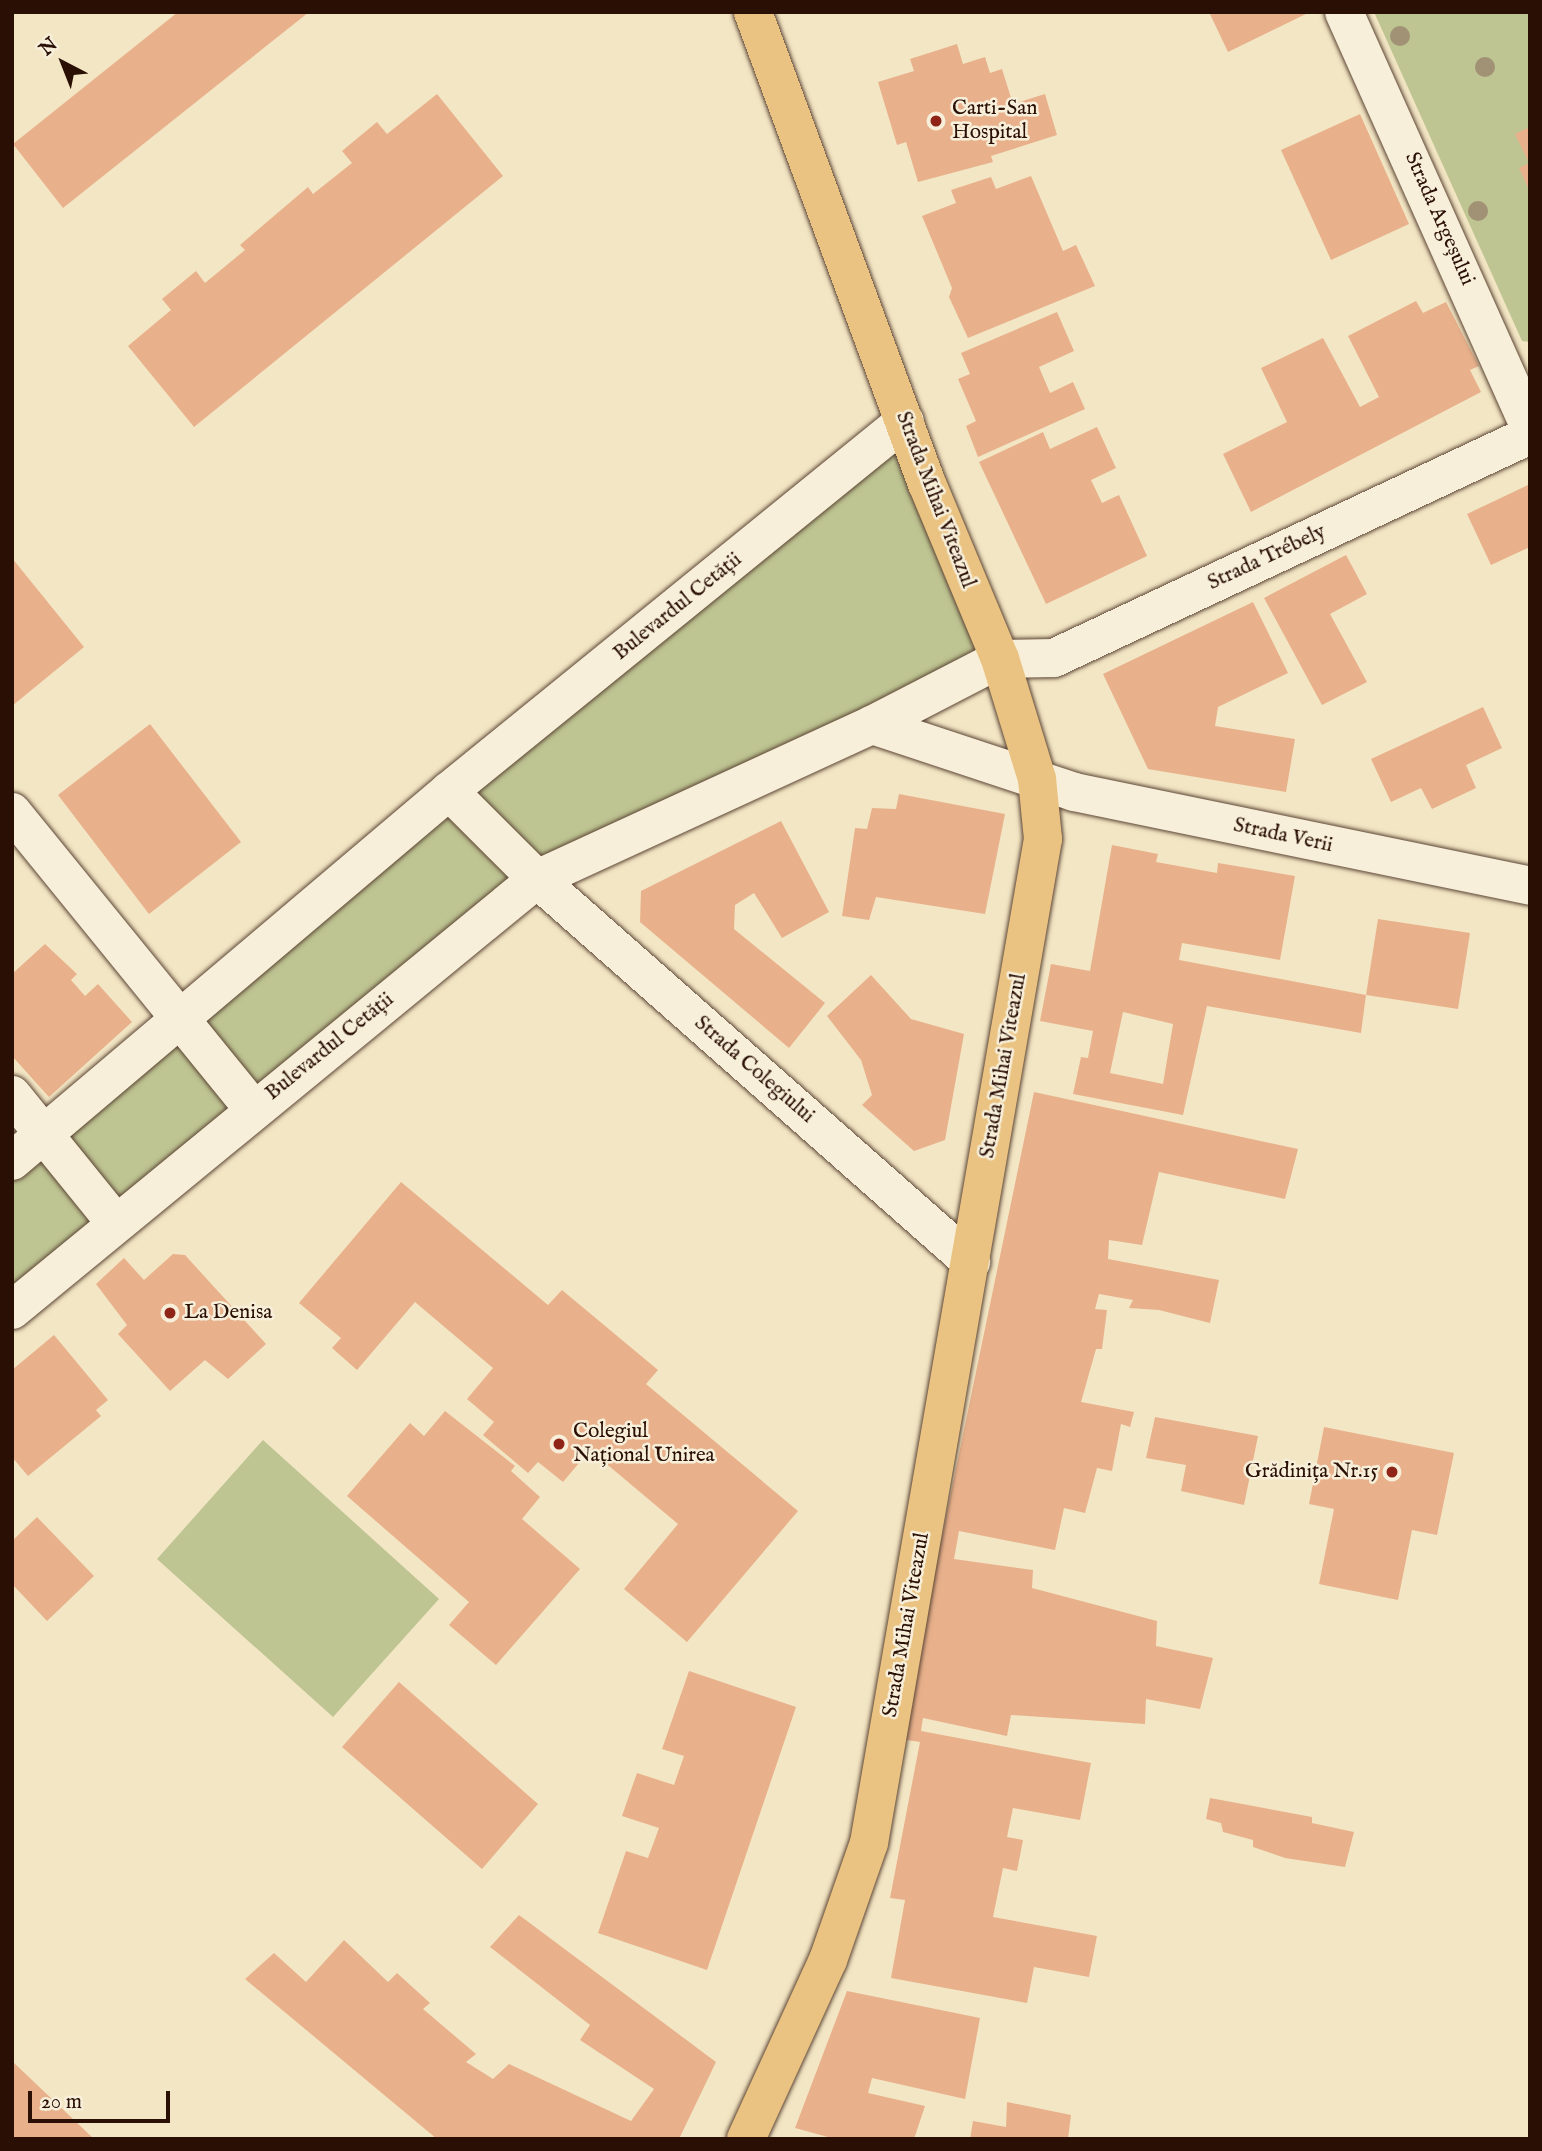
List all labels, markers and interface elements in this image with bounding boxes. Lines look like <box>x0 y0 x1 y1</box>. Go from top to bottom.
north arrow <box>28 28 98 98</box>
text: N <box>35 33 63 62</box>
place label: Carti-San Hospital <box>952 96 1037 146</box>
marker: Carti-San Hospital <box>926 111 946 131</box>
street label: Strada Argeșului <box>1398 149 1480 289</box>
street label: Strada Mihai Viteazul <box>890 408 980 592</box>
street label: Strada Trébely <box>1204 520 1330 596</box>
street label: Bulevardul Cetății <box>609 548 747 666</box>
street label: Strada Verii <box>1231 813 1335 859</box>
street label: Strada Mihai Viteazul <box>975 972 1033 1160</box>
street label: Bulevardul Cetății <box>261 988 399 1106</box>
street label: Strada Colegiului <box>689 1011 819 1129</box>
place label: La Denisa <box>184 1300 272 1326</box>
marker: La Denisa <box>162 1305 178 1321</box>
place label: Colegiul Național Unirea <box>573 1419 715 1469</box>
marker: Colegiul Național Unirea <box>551 1436 567 1452</box>
place label: Grădinița Nr.15 <box>1245 1459 1378 1485</box>
marker: Grădinița Nr.15 <box>1384 1464 1400 1480</box>
street label: Strada Mihai Viteazul <box>878 1531 936 1719</box>
scale bar <box>32 2078 173 2122</box>
text: 20 m <box>41 2089 82 2116</box>

